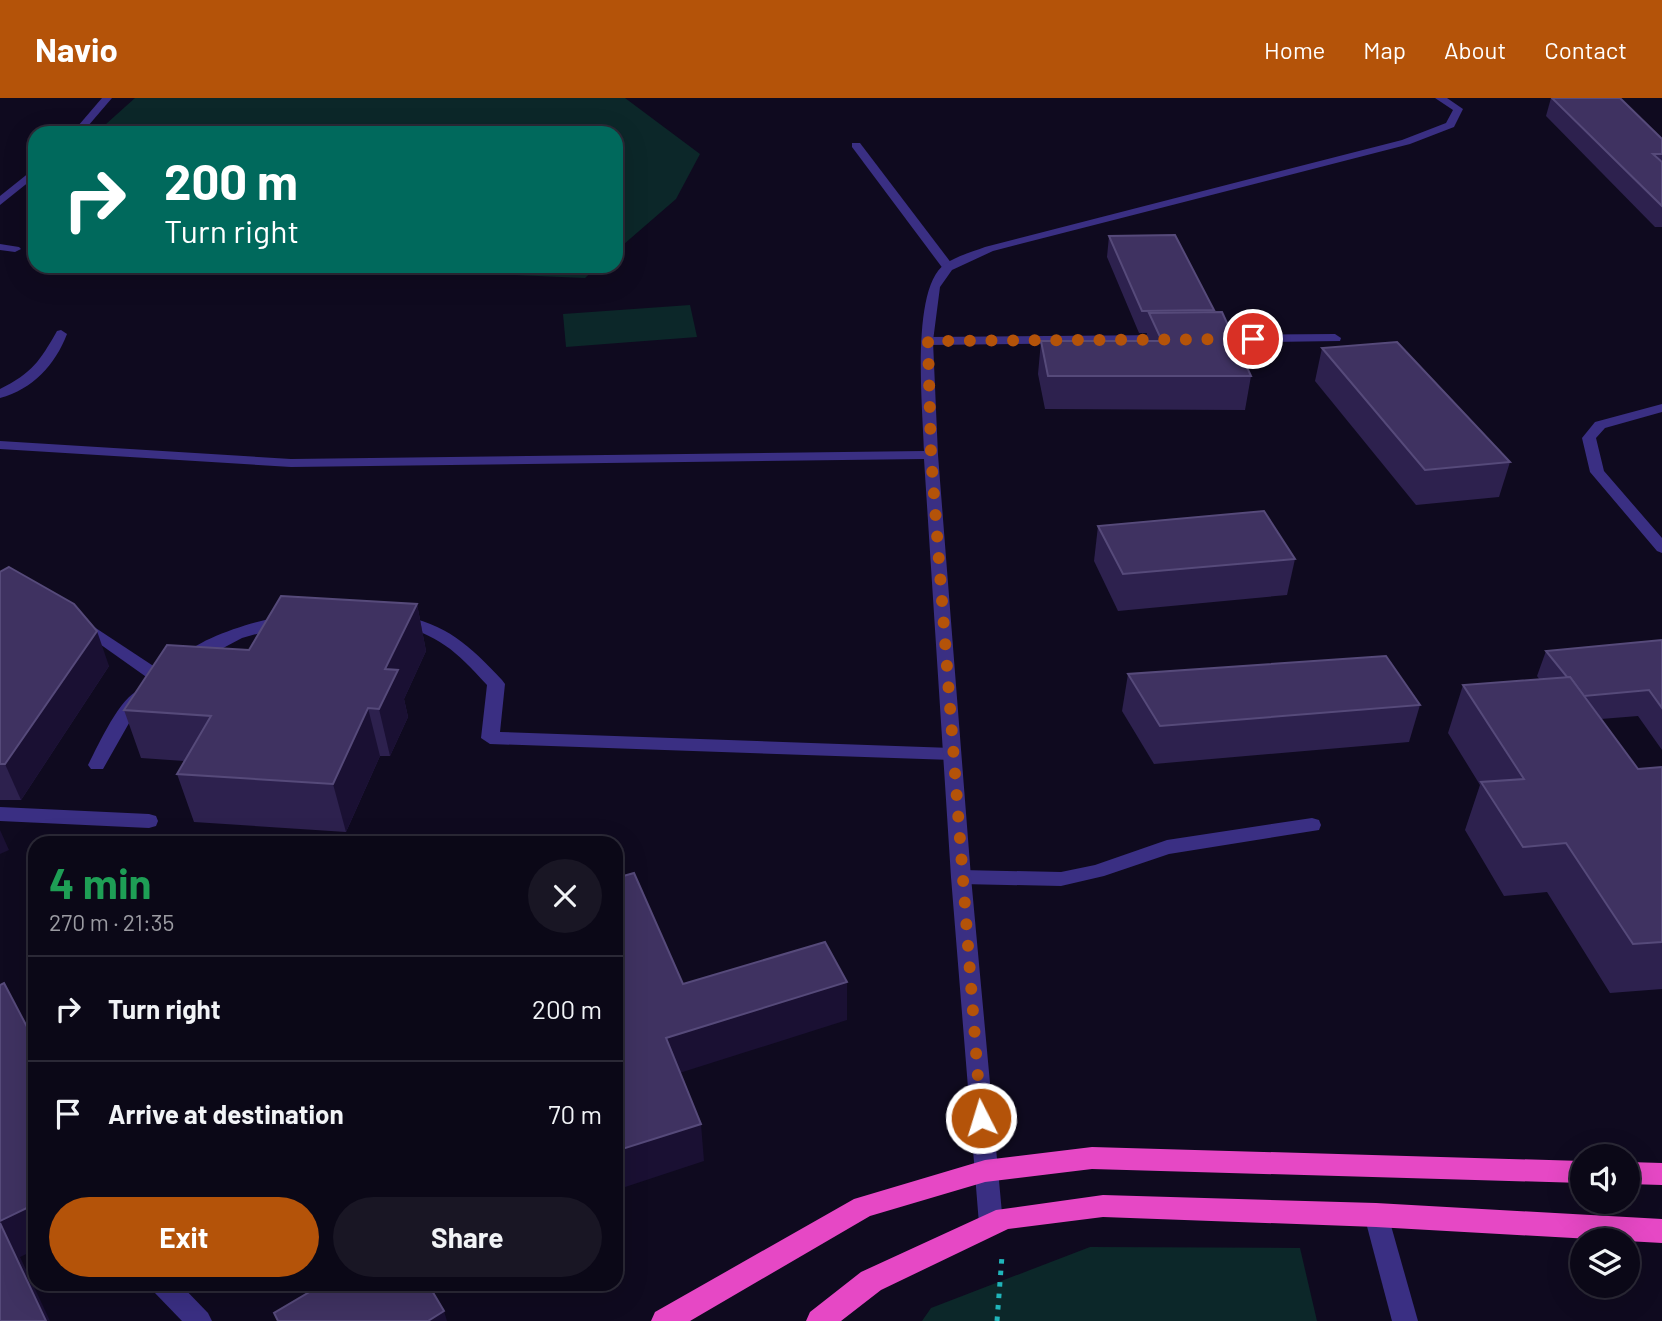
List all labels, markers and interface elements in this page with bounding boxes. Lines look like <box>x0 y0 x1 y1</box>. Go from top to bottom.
text: Navio <box>35 29 118 69</box>
text: Home <box>1264 35 1325 64</box>
text: Map <box>1363 35 1406 64</box>
text: About <box>1444 35 1506 64</box>
text: Contact <box>1544 35 1627 64</box>
text: 200 m <box>164 151 298 210</box>
icon: right <box>49 154 140 245</box>
text: Turn right <box>164 211 299 249</box>
pin <box>1223 309 1283 369</box>
icon: arrive <box>1234 320 1272 358</box>
text: 4 min <box>49 857 152 907</box>
button: close <box>528 859 602 933</box>
text: 270 m · 21:35 <box>49 908 174 936</box>
icon: right <box>49 990 87 1028</box>
text: Turn right <box>108 993 221 1024</box>
text: 200 m <box>532 993 602 1024</box>
position arrow <box>944 1081 1018 1155</box>
icon: arrive <box>49 1095 87 1133</box>
text: Arrive at destination <box>108 1098 344 1129</box>
text: 70 m <box>548 1098 602 1129</box>
map controls <box>1570 1144 1640 1298</box>
button: sound <box>1570 1144 1640 1214</box>
button: Exit <box>49 1197 319 1277</box>
button: Share <box>333 1197 602 1277</box>
button: layers <box>1570 1228 1640 1298</box>

